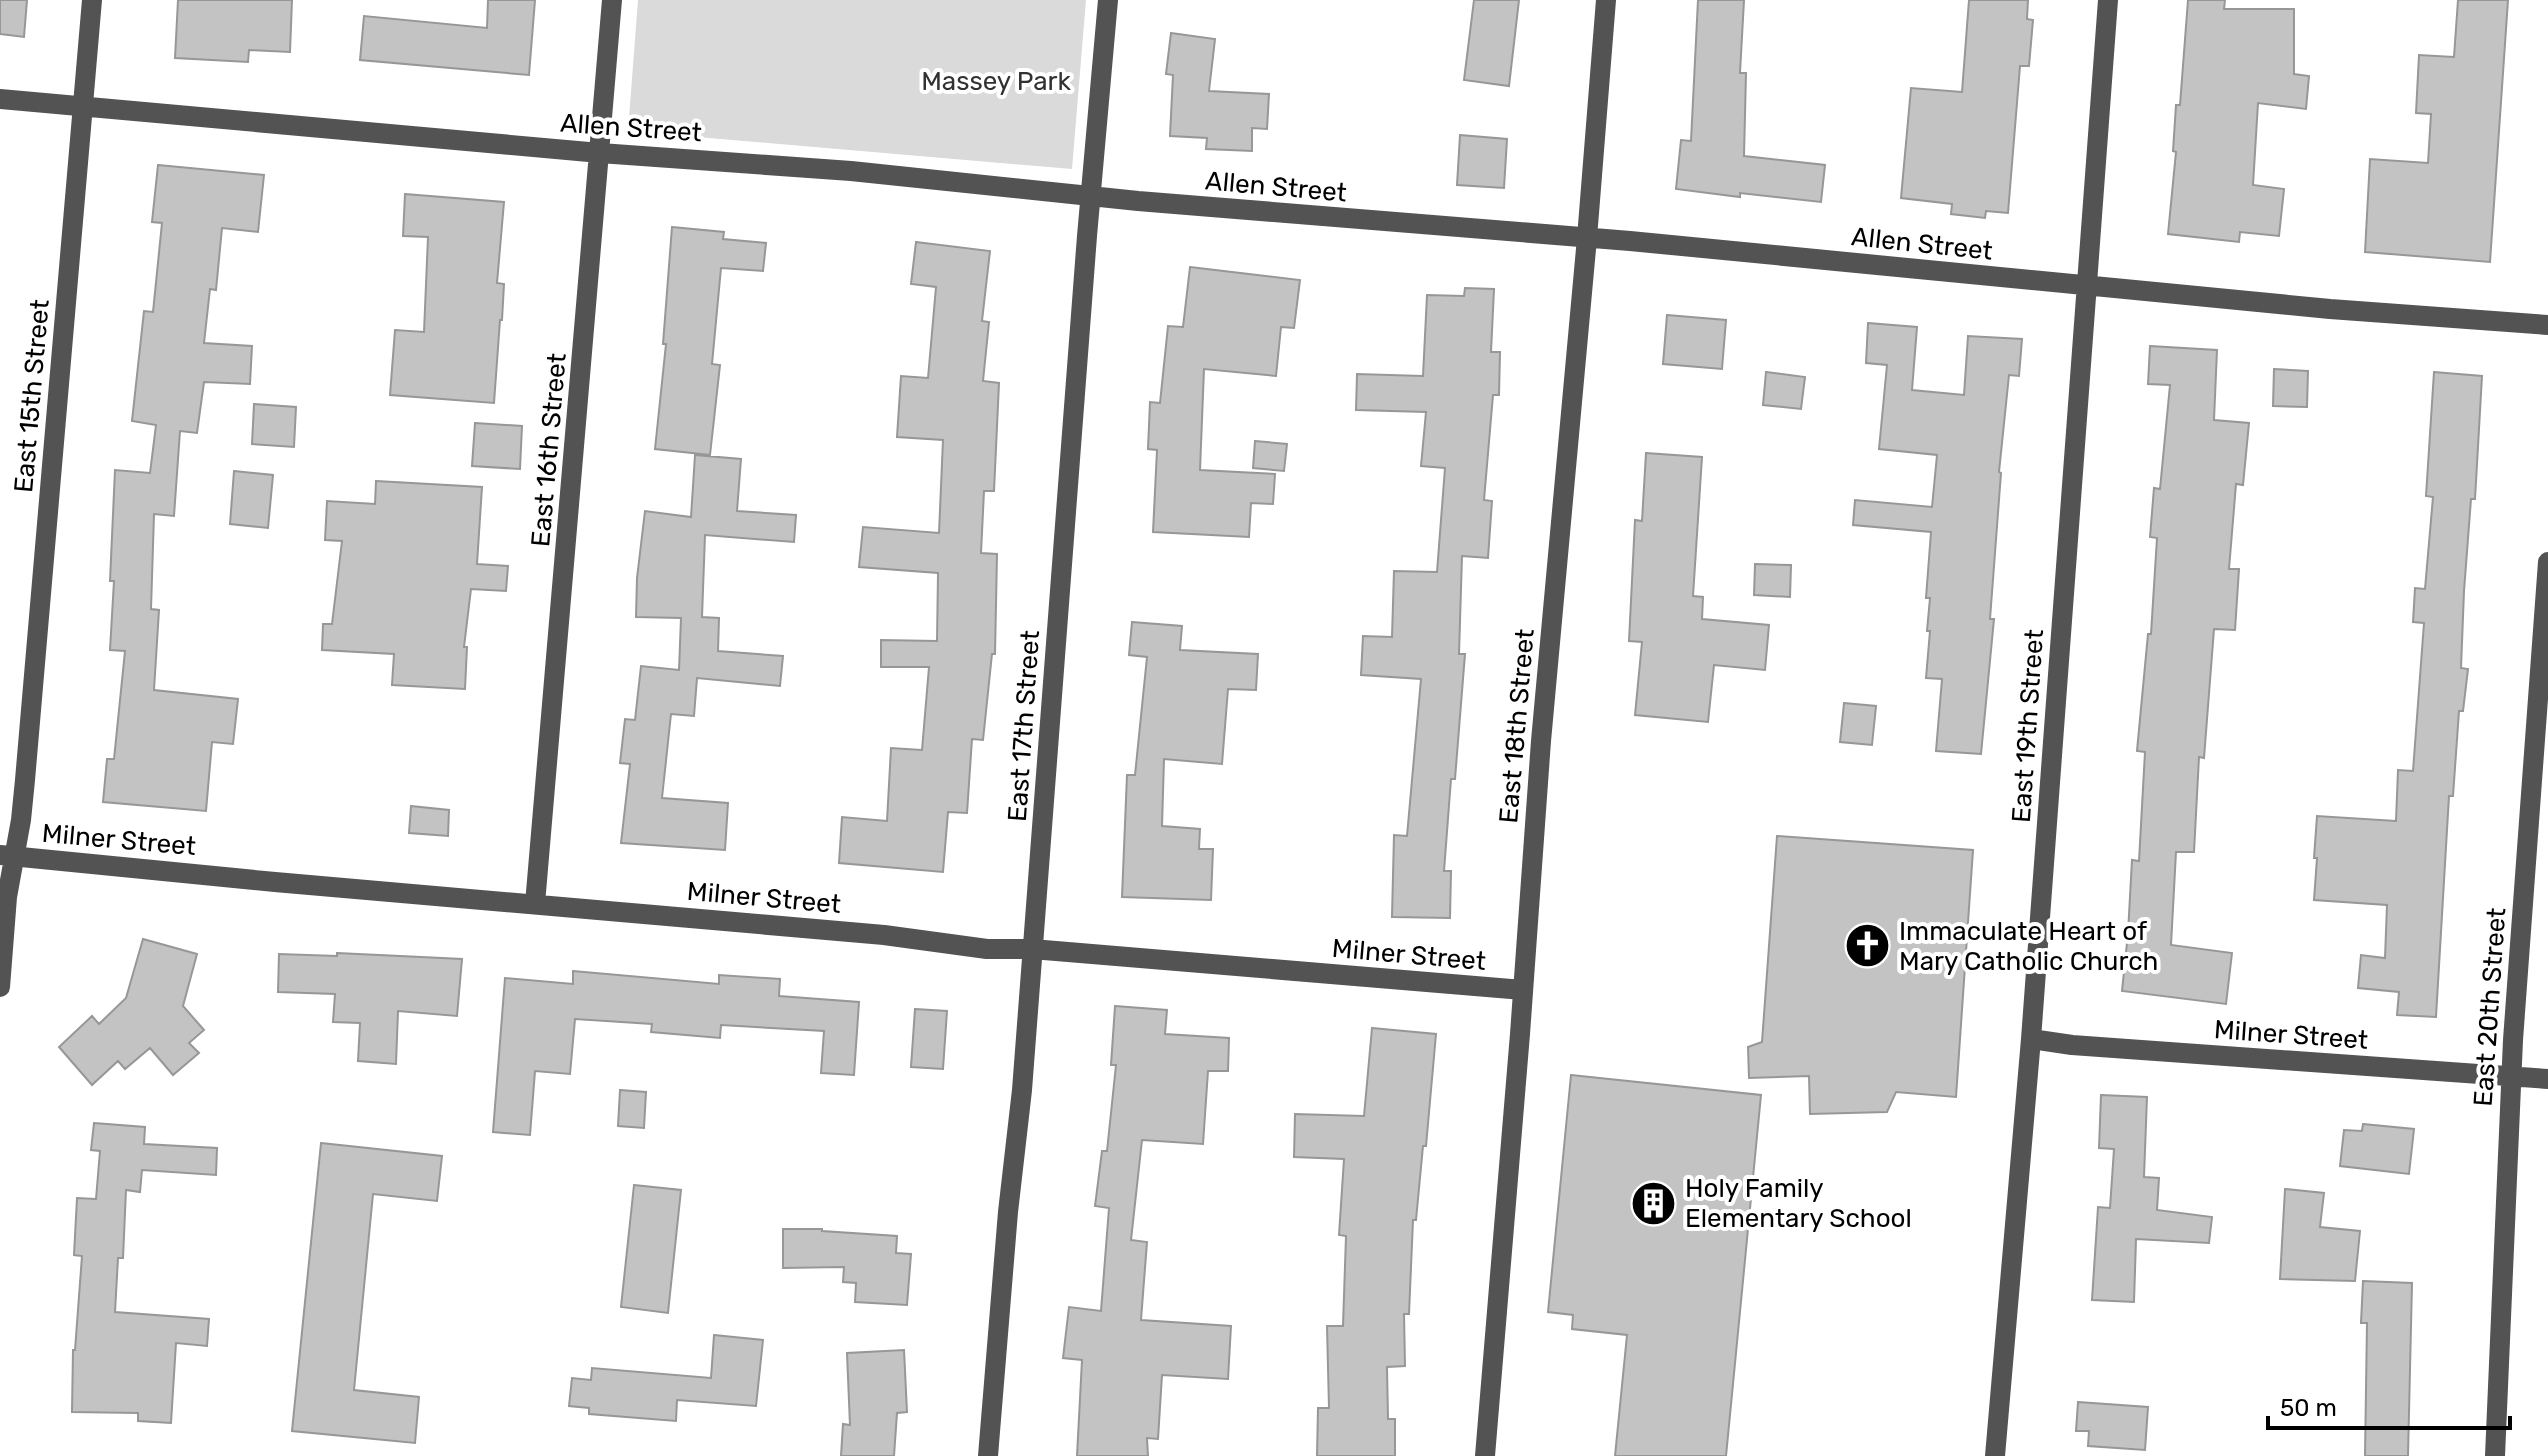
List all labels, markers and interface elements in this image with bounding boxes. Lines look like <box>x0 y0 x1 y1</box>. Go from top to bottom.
park label: Massey Park <box>921 66 1071 97</box>
street label: Allen Street <box>559 108 703 148</box>
street label: Allen Street <box>1204 165 1348 209</box>
street label: Allen Street <box>1850 221 1994 267</box>
street label: East 15th Street <box>8 298 56 494</box>
street label: East 16th Street <box>525 352 573 548</box>
street label: East 18th Street <box>1493 627 1541 825</box>
street label: East 19th Street <box>2006 628 2050 824</box>
street label: East 17th Street <box>1002 629 1046 823</box>
street label: Milner Street <box>41 818 197 862</box>
street label: Milner Street <box>686 876 842 920</box>
street label: East 20th Street <box>2468 907 2512 1107</box>
place label: Immaculate Heart of Mary Catholic Church <box>1899 916 2158 977</box>
church icon: Immaculate Heart of Mary Catholic Church <box>1844 922 1892 970</box>
street label: Milner Street <box>1331 933 1487 977</box>
street label: Milner Street <box>2213 1014 2369 1056</box>
place label: Holy Family Elementary School <box>1685 1173 1912 1234</box>
building icon: Holy Family Elementary School <box>1630 1179 1678 1227</box>
scale bar <box>2268 1380 2510 1430</box>
text: 50 m <box>2280 1394 2337 1422</box>

